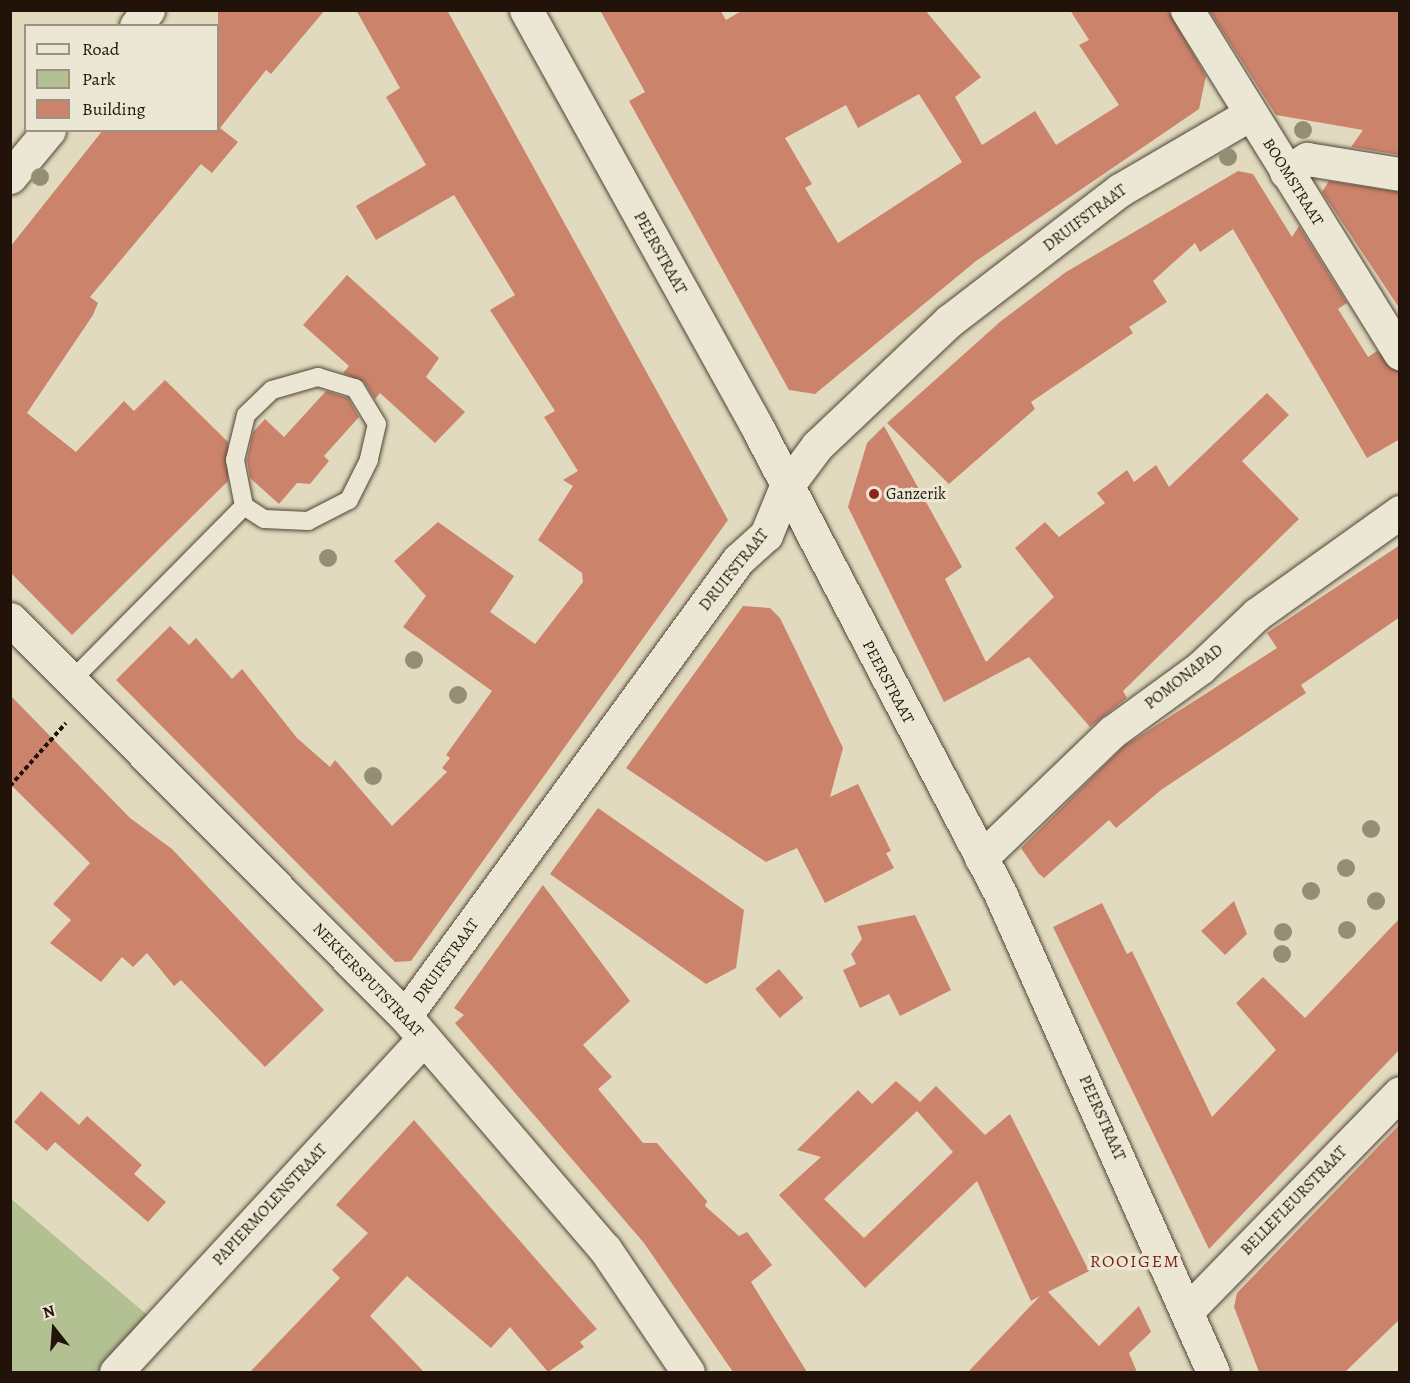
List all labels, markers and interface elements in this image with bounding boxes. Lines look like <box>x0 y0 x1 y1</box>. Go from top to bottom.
legend <box>24 24 219 132</box>
text: Road <box>82 37 119 61</box>
text: Park <box>82 67 116 91</box>
text: Building <box>82 97 146 121</box>
street label: BOOMSTRAAT <box>1259 135 1327 229</box>
street label: DRUIFSTRAAT <box>1039 180 1131 256</box>
street label: PEERSTRAAT <box>629 208 691 298</box>
place label: Ganzerik <box>886 484 946 504</box>
marker: Ganzerik <box>867 487 881 501</box>
street label: DRUIFSTRAAT <box>695 525 773 615</box>
street label: PEERSTRAAT <box>858 637 918 727</box>
street label: POMONAPAD <box>1141 640 1227 714</box>
street label: DRUIFSTRAAT <box>409 915 483 1007</box>
street label: NEKKERSPUTSTRAAT <box>309 919 427 1041</box>
street label: PEERSTRAAT <box>1075 1072 1129 1164</box>
street label: PAPIERMOLENSTRAAT <box>209 1140 331 1270</box>
street label: BELLEFLEURSTRAAT <box>1237 1142 1351 1260</box>
district label: ROOIGEM <box>1090 1250 1180 1272</box>
north arrow <box>24 1299 84 1359</box>
text: N <box>40 1300 58 1324</box>

